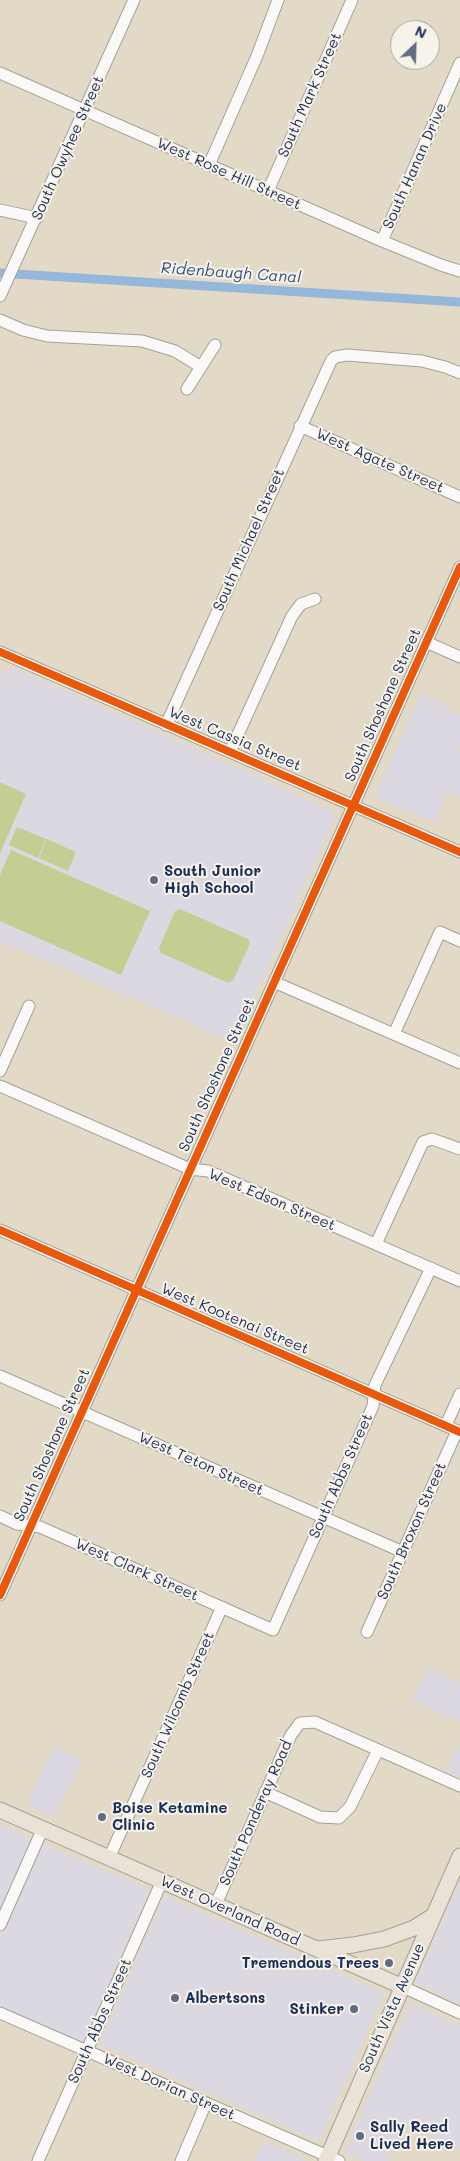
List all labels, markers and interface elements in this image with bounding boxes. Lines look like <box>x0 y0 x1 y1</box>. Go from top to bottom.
north arrow <box>390 20 440 70</box>
text: N <box>412 21 430 43</box>
street label: South Mark Street <box>274 30 346 160</box>
street label: South Owyhee Street <box>28 73 108 223</box>
street label: South Hanan Drive <box>379 100 451 232</box>
street label: West Rose Hill Street <box>154 134 304 214</box>
water label: Ridenbaugh Canal <box>160 259 302 287</box>
street label: West Agate Street <box>313 425 447 497</box>
street label: South Michael Street <box>209 466 289 614</box>
street label: South Shoshone Street <box>341 626 425 784</box>
street label: West Cassia Street <box>166 703 304 775</box>
place label: South Junior High School <box>164 862 261 897</box>
marker: South Junior High School <box>148 874 160 886</box>
street label: South Shoshone Street <box>175 996 259 1154</box>
street label: West Edson Street <box>206 1165 338 1235</box>
street label: West Kootenai Street <box>158 1280 312 1358</box>
street label: South Shoshone Street <box>10 1366 94 1524</box>
street label: South Abbs Street <box>305 1411 377 1541</box>
street label: West Teton Street <box>136 1428 266 1500</box>
street label: South Broxon Street <box>374 1459 450 1603</box>
street label: West Clark Street <box>73 1535 201 1605</box>
street label: South Wilcomb Street <box>138 1629 218 1781</box>
street label: South Ponderay Road <box>216 1737 296 1889</box>
place label: Boise Ketamine Clinic <box>112 1799 227 1834</box>
marker: Boise Ketamine Clinic <box>96 1811 108 1823</box>
street label: West Overland Road <box>157 1872 303 1950</box>
street label: South Vista Avenue <box>355 1941 429 2075</box>
place label: Tremendous Trees <box>242 1954 379 1972</box>
street label: South Abbs Street <box>64 1956 136 2086</box>
marker: Tremendous Trees <box>383 1957 395 1969</box>
place label: Albertsons <box>185 1989 265 2007</box>
marker: Albertsons <box>169 1992 181 2004</box>
place label: Stinker <box>289 2000 344 2018</box>
marker: Stinker <box>348 2003 360 2015</box>
street label: West Dorian Street <box>100 2050 238 2124</box>
place label: Sally Reed Lived Here <box>370 2118 454 2153</box>
marker: Sally Reed Lived Here <box>354 2130 366 2142</box>

